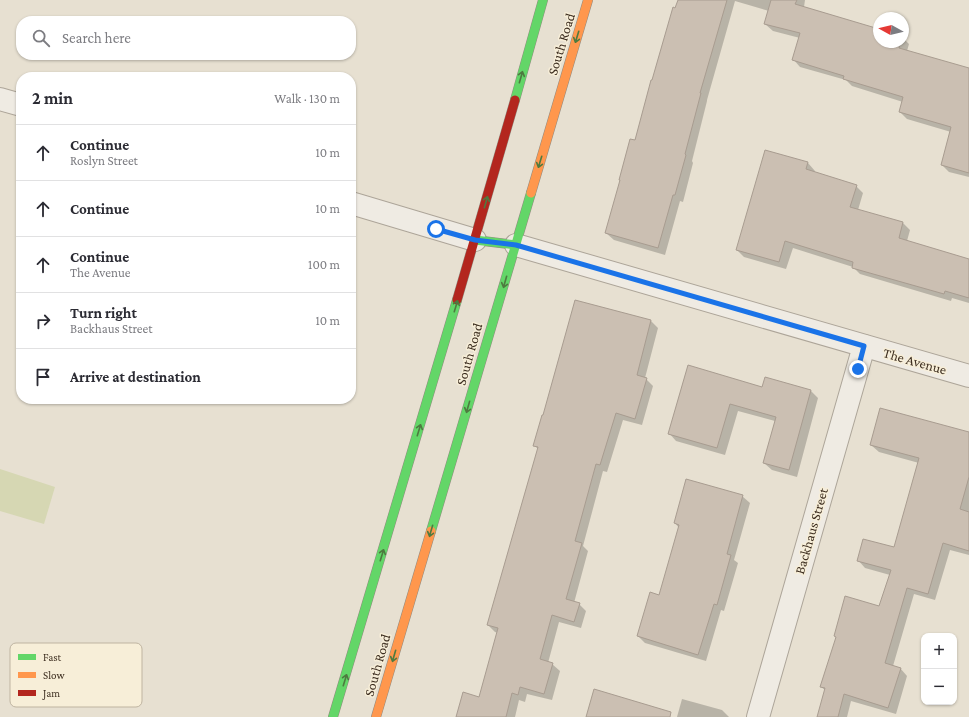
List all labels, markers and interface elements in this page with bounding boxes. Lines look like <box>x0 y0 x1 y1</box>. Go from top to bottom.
street label: South Road <box>544 10 578 77</box>
north arrow <box>873 12 909 48</box>
search box <box>16 16 356 60</box>
icon: search <box>30 27 52 49</box>
text: Search here <box>62 30 131 46</box>
one-way arrow <box>573 31 580 44</box>
one-way arrow <box>518 71 525 84</box>
text: 2 min <box>32 89 73 108</box>
text: Walk · 130 m <box>274 91 340 106</box>
text: Continue <box>70 137 129 153</box>
icon: ahead <box>32 142 54 164</box>
text: 10 m <box>315 145 340 160</box>
text: Roslyn Street <box>70 153 138 168</box>
one-way arrow <box>536 155 543 168</box>
one-way arrow <box>483 196 490 209</box>
icon: ahead <box>32 198 54 220</box>
text: Continue <box>70 201 129 217</box>
text: 10 m <box>315 201 340 216</box>
route start <box>427 220 445 238</box>
text: Continue <box>70 249 129 265</box>
icon: ahead <box>32 254 54 276</box>
text: 100 m <box>308 257 340 272</box>
text: The Avenue <box>70 265 131 280</box>
one-way arrow <box>501 275 508 288</box>
one-way arrow <box>453 300 460 313</box>
text: Turn right <box>70 305 137 321</box>
icon: right <box>32 310 54 332</box>
text: 10 m <box>315 313 340 328</box>
street label: South Road <box>452 320 486 387</box>
text: Backhaus Street <box>70 321 153 336</box>
street label: The Avenue <box>881 344 949 378</box>
route end <box>849 360 867 378</box>
icon: arrive <box>32 366 54 388</box>
text: Arrive at destination <box>70 369 201 385</box>
one-way arrow <box>464 400 471 413</box>
one-way arrow <box>416 424 423 437</box>
street label: Backhaus Street <box>791 486 831 576</box>
one-way arrow <box>427 525 434 538</box>
one-way arrow <box>379 549 386 562</box>
street label: South Road <box>360 631 394 698</box>
map controls <box>921 633 957 705</box>
button: + <box>921 633 957 669</box>
legend <box>10 643 142 707</box>
one-way arrow <box>390 649 397 662</box>
text: Fast <box>43 651 62 663</box>
text: Slow <box>43 669 65 681</box>
button: − <box>921 669 957 705</box>
one-way arrow <box>342 673 349 686</box>
text: Jam <box>42 687 60 700</box>

